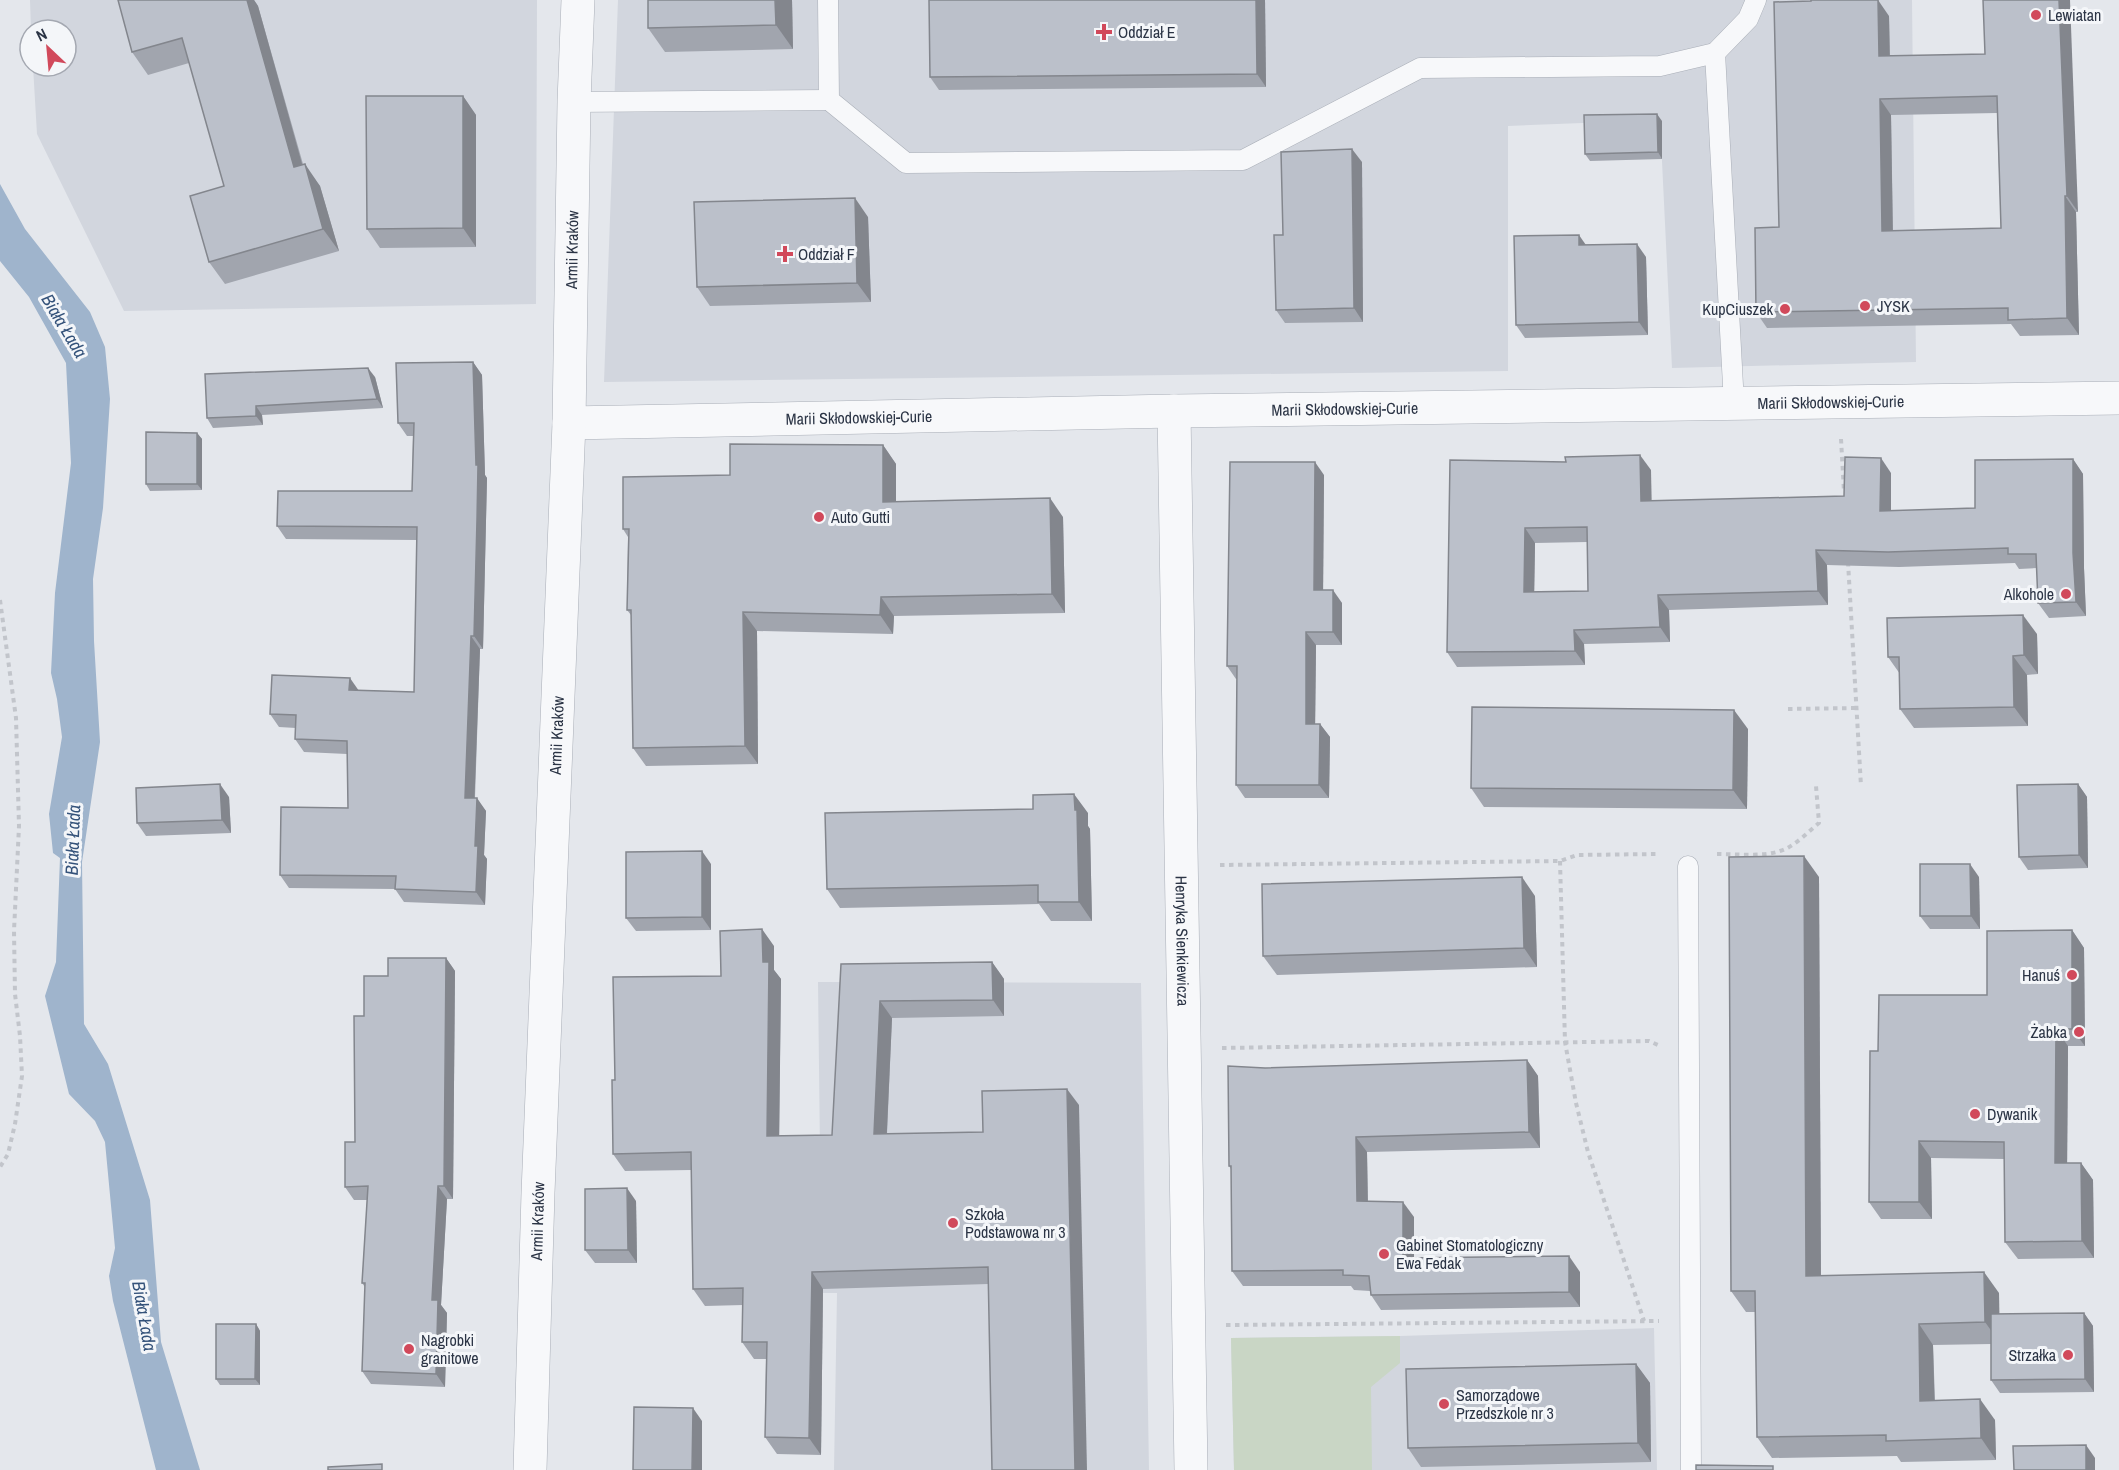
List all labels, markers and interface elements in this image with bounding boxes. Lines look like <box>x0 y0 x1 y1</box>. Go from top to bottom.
place label: Lewiatan <box>2048 4 2101 26</box>
marker: Lewiatan <box>2029 8 2043 22</box>
north arrow <box>18 18 78 78</box>
place label: Oddział E <box>1118 21 1176 43</box>
text: N <box>32 23 51 46</box>
marker: Oddział E <box>1095 23 1113 41</box>
street label: Armii Kraków <box>560 210 583 290</box>
place label: Oddział F <box>798 243 855 265</box>
marker: Oddział F <box>776 245 794 263</box>
water label: Biała Łada <box>36 289 93 362</box>
place label: JYSK <box>1877 295 1910 317</box>
place label: KupCiuszek <box>1702 298 1773 320</box>
marker: JYSK <box>1858 299 1872 313</box>
marker: KupCiuszek <box>1778 302 1792 316</box>
street label: Marii Skłodowskiej-Curie <box>1757 390 1904 414</box>
street label: Marii Skłodowskiej-Curie <box>1271 397 1418 421</box>
street label: Marii Skłodowskiej-Curie <box>785 405 932 430</box>
place label: Auto Gutti <box>830 506 890 528</box>
marker: Auto Gutti <box>812 510 826 524</box>
place label: Alkohole <box>2003 583 2054 605</box>
marker: Alkohole <box>2059 587 2073 601</box>
street label: Armii Kraków <box>544 695 569 776</box>
water label: Biała Łada <box>59 804 86 876</box>
street label: Henryka Sienkiewicza <box>1170 875 1195 1007</box>
place label: Hanuś <box>2022 964 2060 986</box>
marker: Hanuś <box>2065 968 2079 982</box>
place label: Żabka <box>2031 1021 2068 1043</box>
marker: Żabka <box>2072 1025 2086 1039</box>
place label: Dywanik <box>1987 1103 2038 1125</box>
marker: Dywanik <box>1968 1107 1982 1121</box>
street label: Armii Kraków <box>525 1181 549 1262</box>
place label: Szkoła Podstawowa nr 3 <box>965 1203 1066 1243</box>
marker: Szkoła Podstawowa nr 3 <box>946 1216 960 1230</box>
place label: Gabinet Stomatologiczny Ewa Fedak <box>1396 1234 1544 1274</box>
marker: Gabinet Stomatologiczny Ewa Fedak <box>1377 1247 1391 1261</box>
water label: Biała Łada <box>126 1279 163 1353</box>
place label: Nagrobki granitowe <box>421 1329 479 1369</box>
marker: Nagrobki granitowe <box>402 1342 416 1356</box>
place label: Strzałka <box>2009 1344 2057 1366</box>
marker: Strzałka <box>2061 1348 2075 1362</box>
place label: Samorządowe Przedszkole nr 3 <box>1456 1384 1554 1424</box>
marker: Samorządowe Przedszkole nr 3 <box>1437 1397 1451 1411</box>

